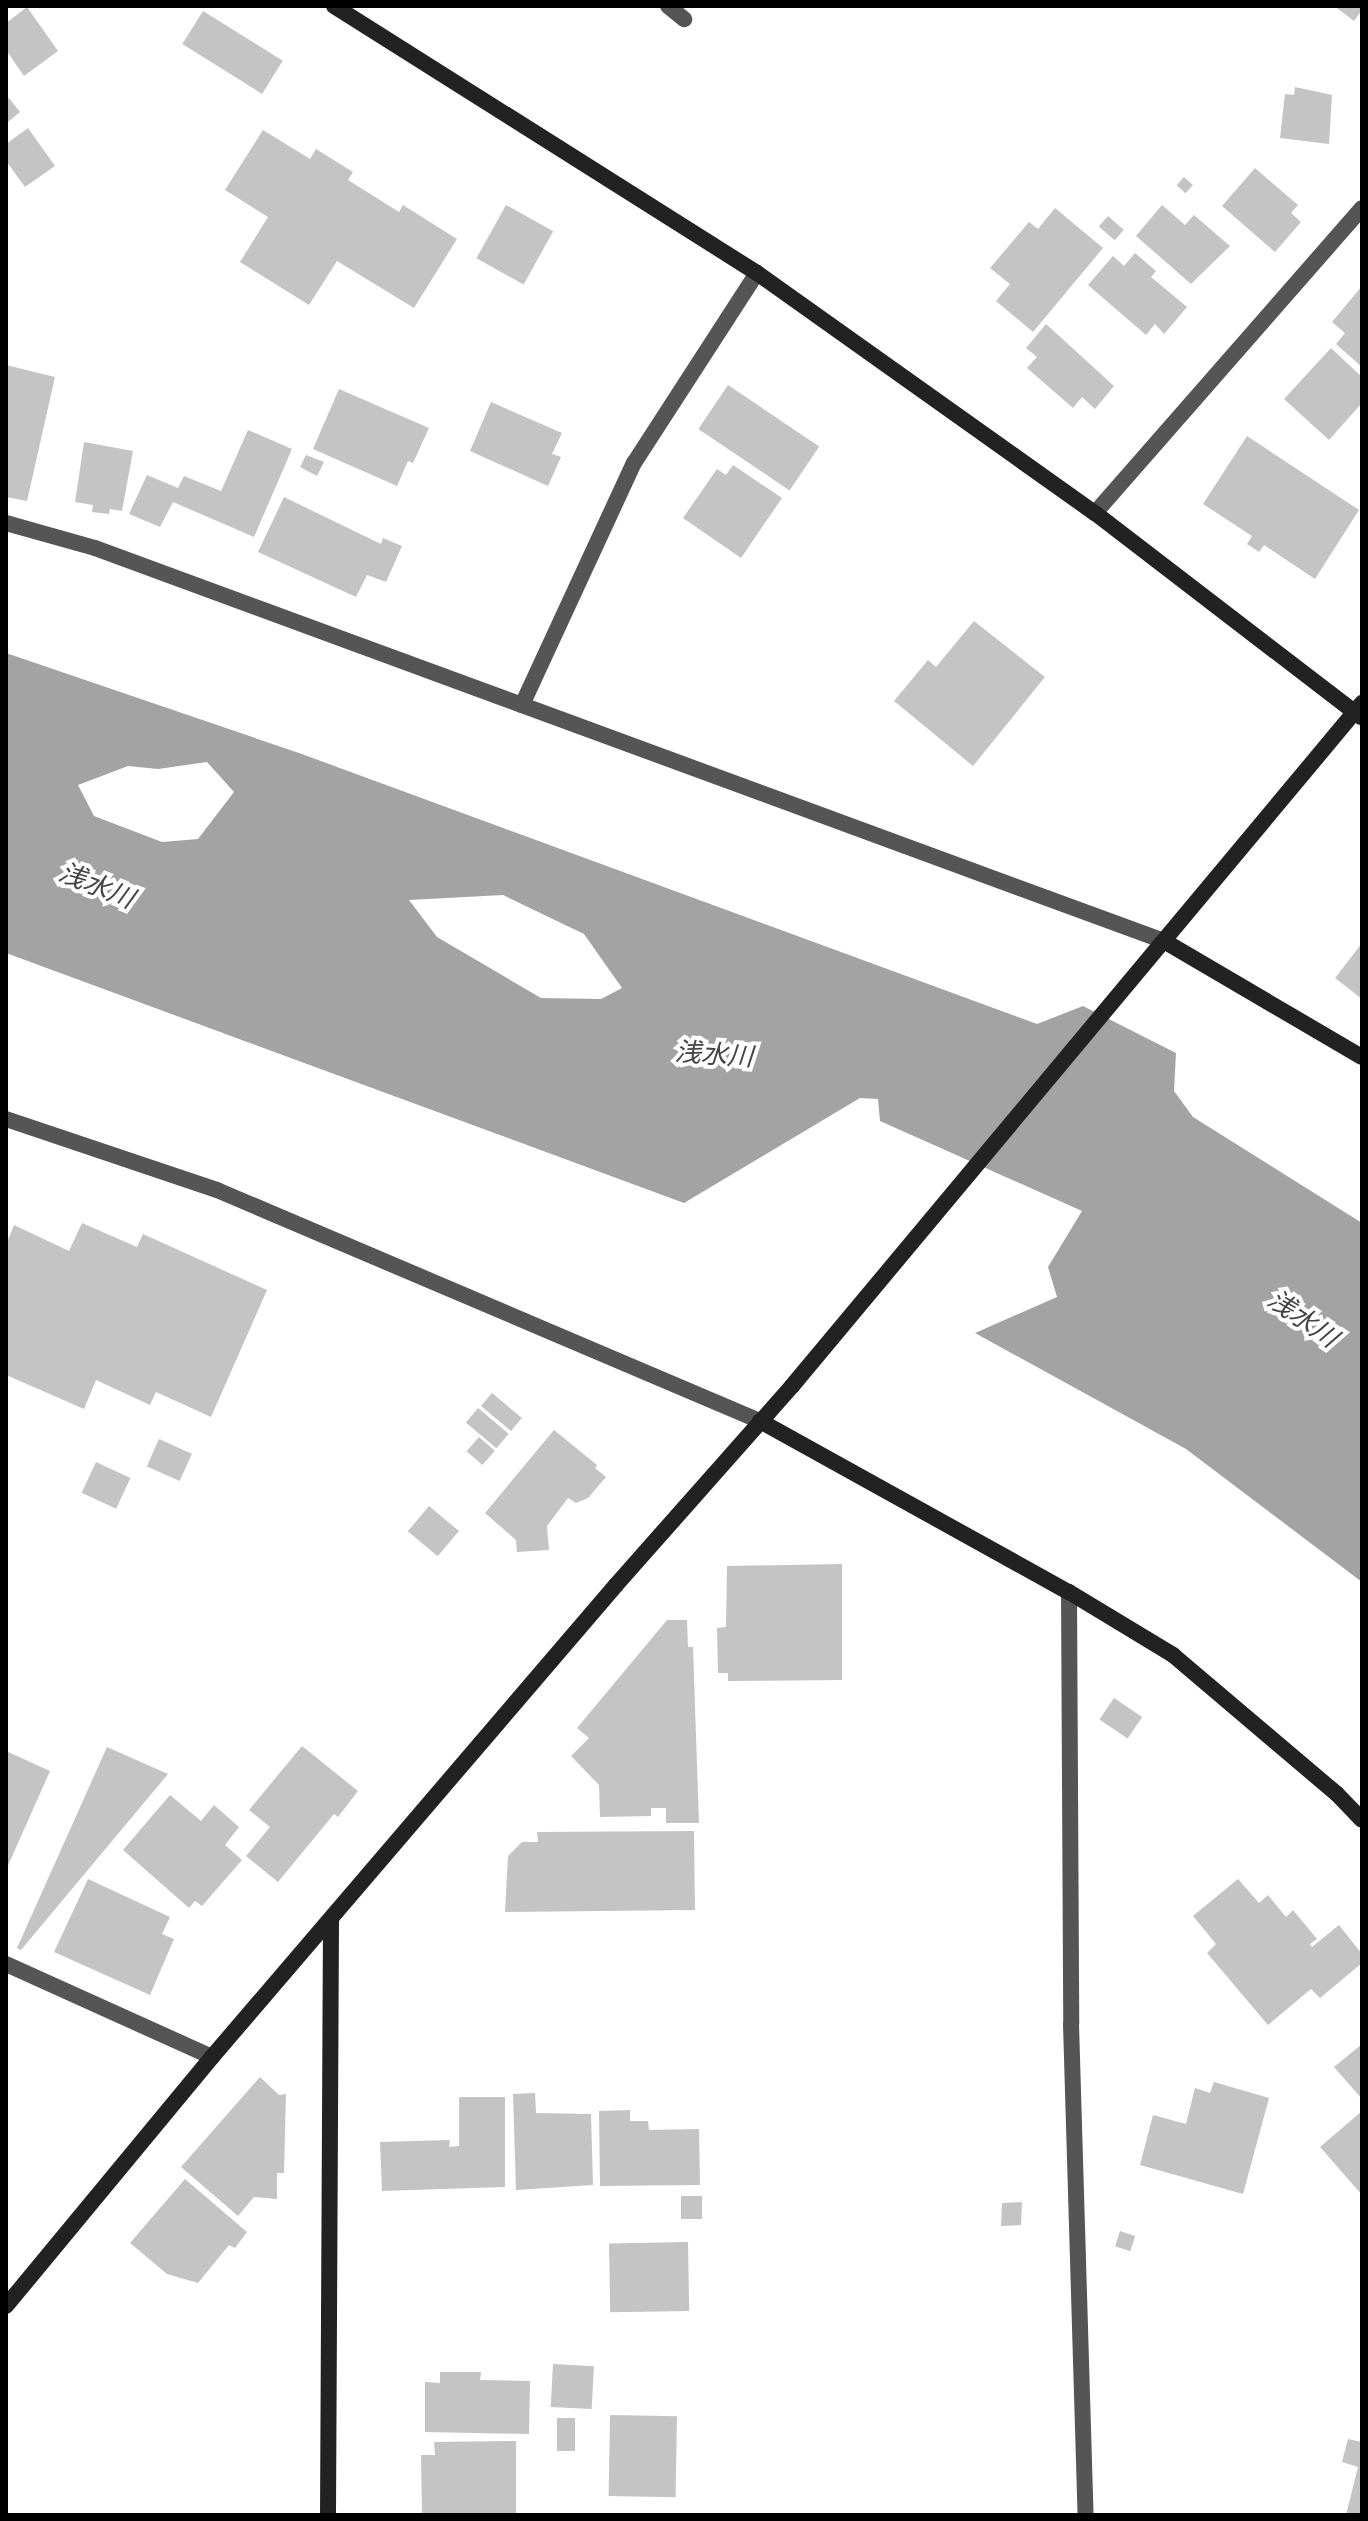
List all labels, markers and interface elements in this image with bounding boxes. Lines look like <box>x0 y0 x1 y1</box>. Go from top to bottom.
water label: 浅水川 <box>54 858 138 916</box>
water label: 浅水川 <box>674 1038 754 1074</box>
water label: 浅水川 <box>1261 1285 1343 1355</box>

